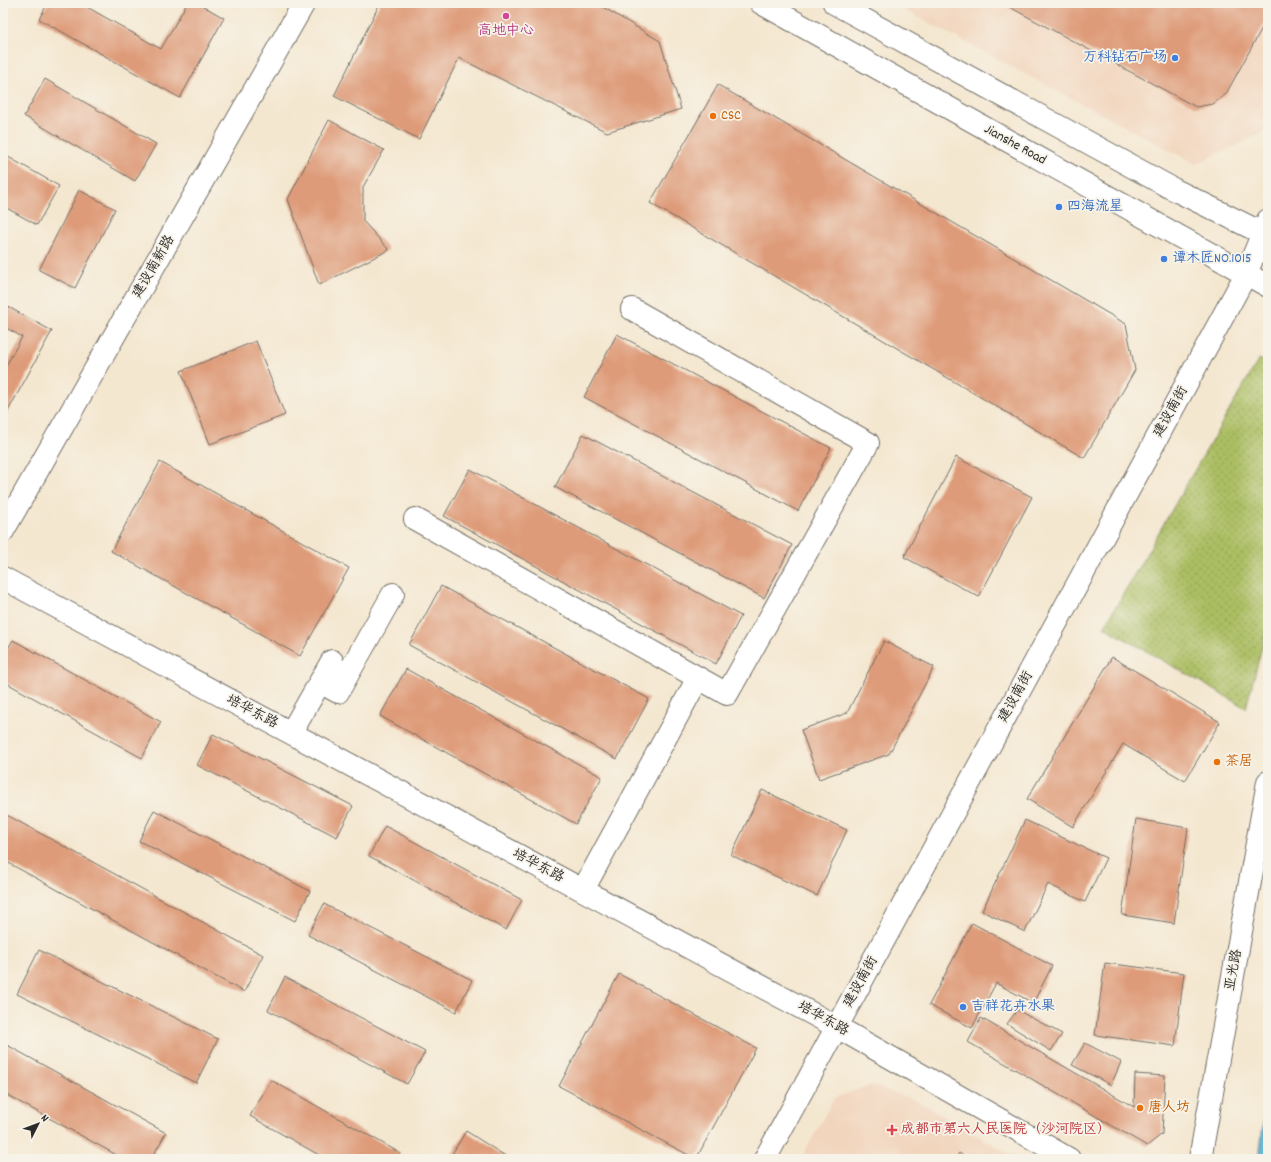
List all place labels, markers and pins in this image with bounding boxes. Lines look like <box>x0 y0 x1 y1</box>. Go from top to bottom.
marker: 高地中心 <box>501 11 511 21</box>
place label: 高地中心 <box>478 21 534 41</box>
place label: 万科钻石广场 <box>1083 48 1167 68</box>
marker: 万科钻石广场 <box>1170 53 1180 63</box>
place label: CSC <box>721 106 741 126</box>
marker: CSC <box>708 111 718 121</box>
place label: 四海流星 <box>1067 197 1123 217</box>
marker: 四海流星 <box>1054 202 1064 212</box>
place label: 谭木匠NO.1015 <box>1172 249 1252 269</box>
marker: 谭木匠NO.1015 <box>1159 254 1169 264</box>
place label: 茶居 <box>1225 752 1253 772</box>
marker: 茶居 <box>1212 757 1222 767</box>
place label: 吉祥花卉水果 <box>971 997 1055 1017</box>
marker: 吉祥花卉水果 <box>958 1002 968 1012</box>
place label: 唐人坊 <box>1148 1098 1190 1118</box>
marker: 唐人坊 <box>1135 1103 1145 1113</box>
place label: 成都市第六人民医院（沙河院区） <box>901 1120 1111 1140</box>
marker: 成都市第六人民医院（沙河院区） <box>886 1124 898 1136</box>

